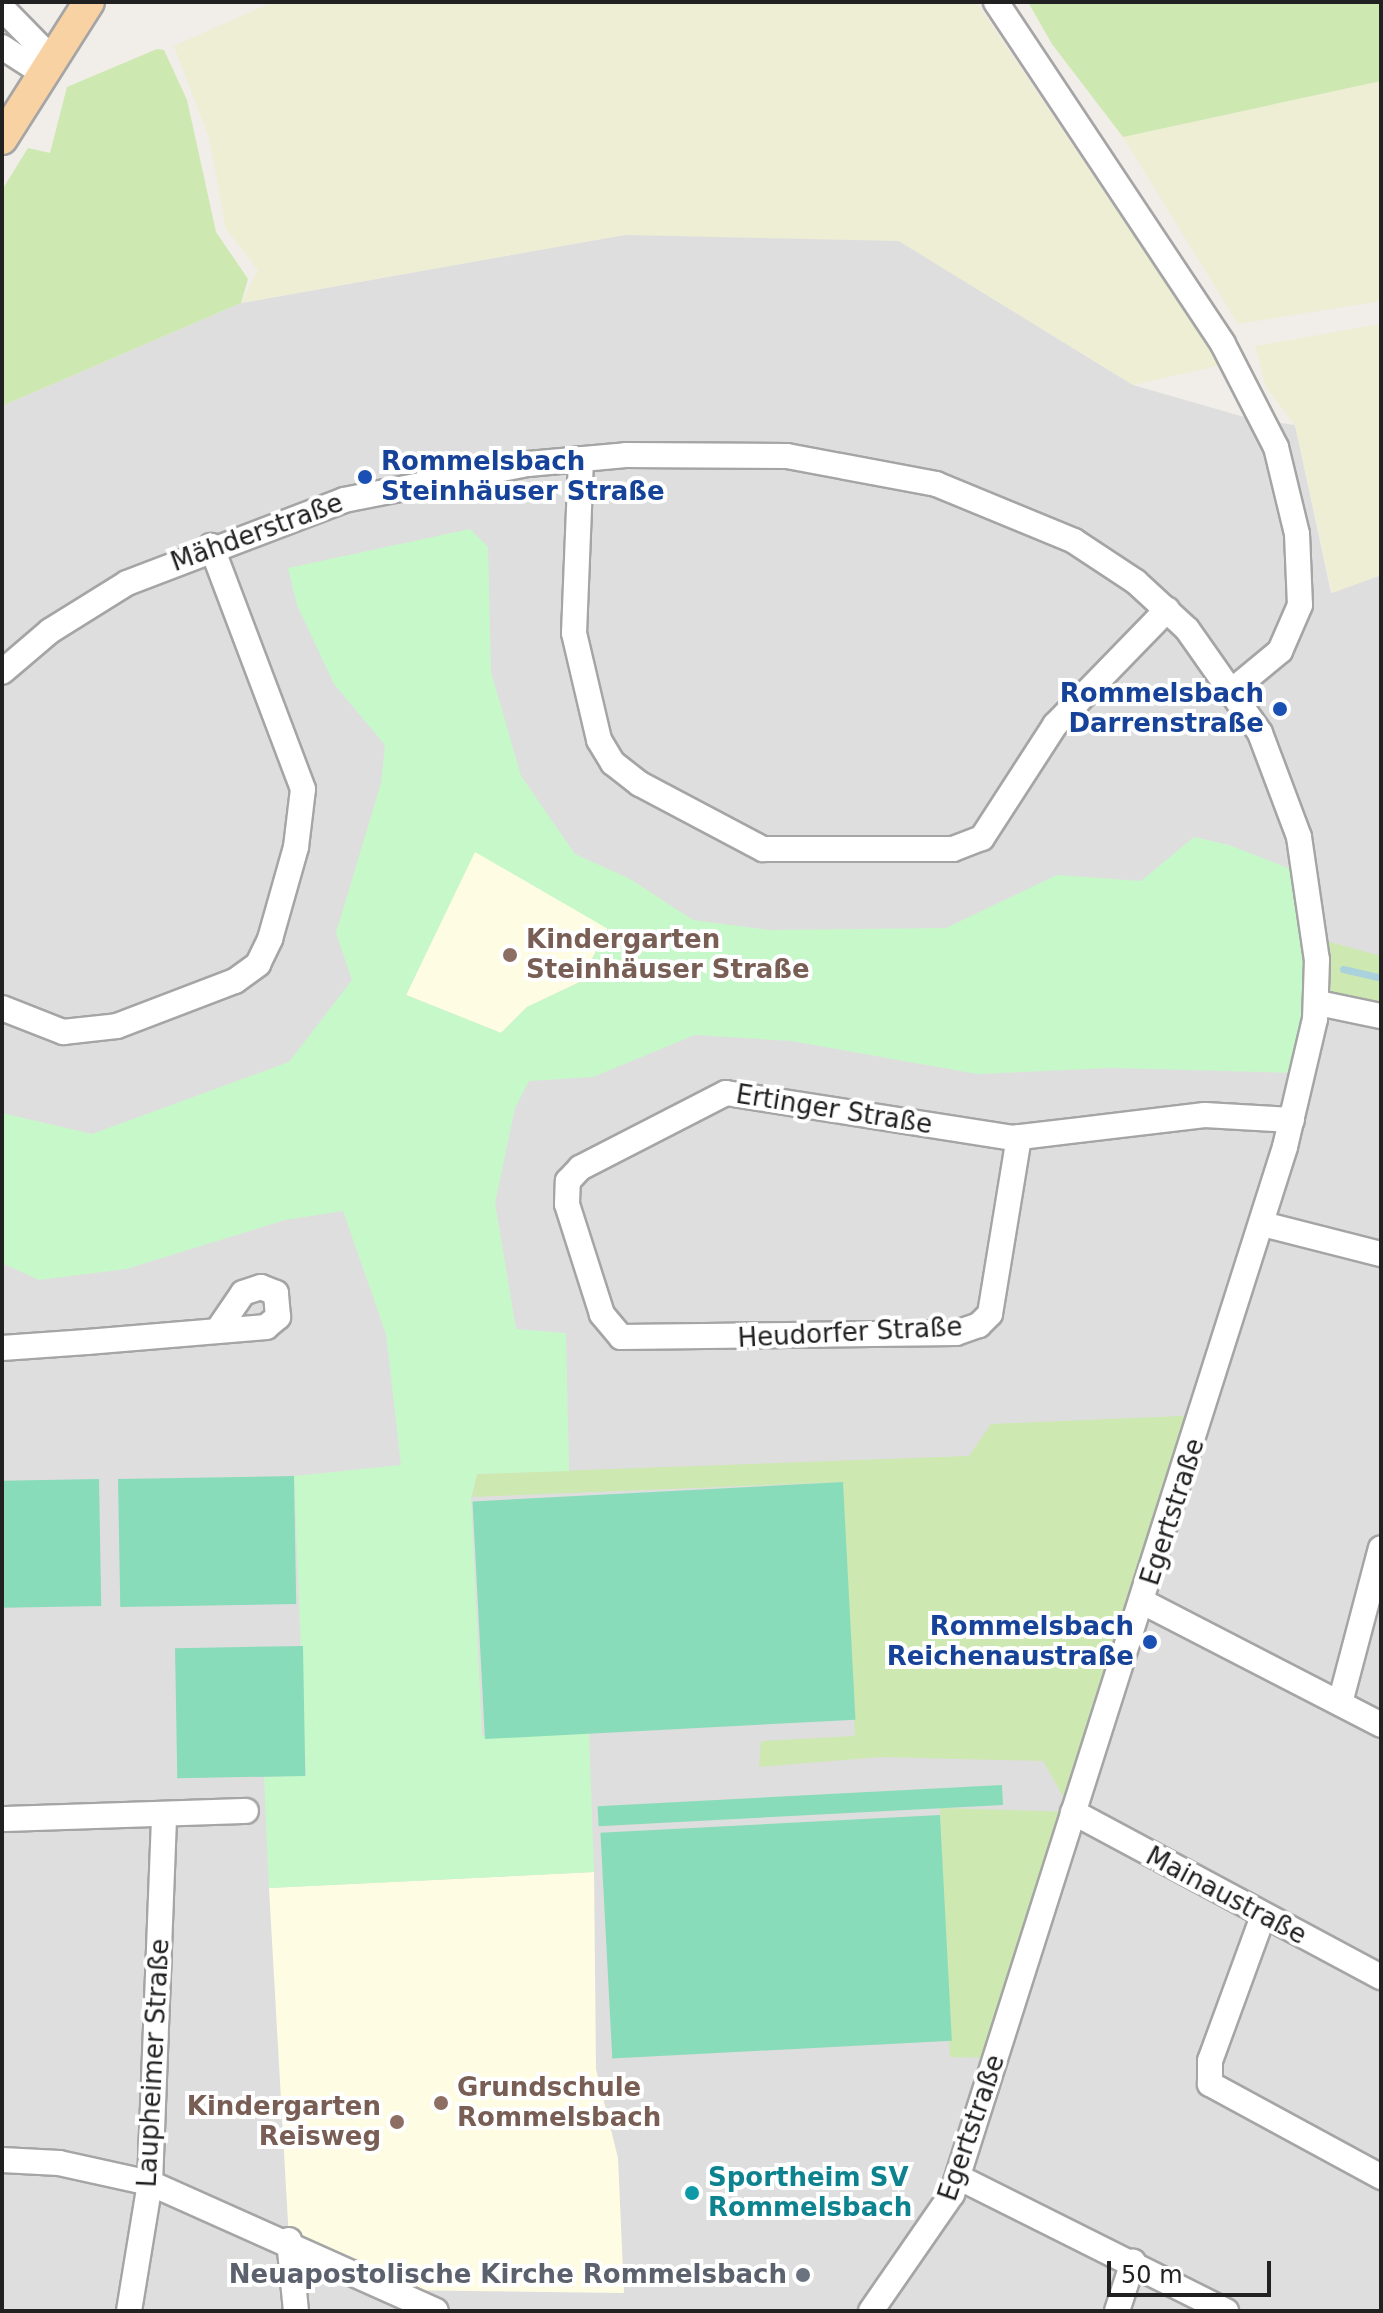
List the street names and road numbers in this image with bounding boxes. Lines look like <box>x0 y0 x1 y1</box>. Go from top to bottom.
street label: Mähderstraße <box>167 487 347 579</box>
street label: Ertinger Straße <box>734 1079 934 1141</box>
street label: Heudorfer Straße <box>737 1312 963 1354</box>
street label: Egertstraße <box>1135 1435 1211 1589</box>
street label: Mainaustraße <box>1140 1841 1312 1951</box>
street label: Laupheimer Straße <box>132 1938 176 2188</box>
street label: Egertstraße <box>932 2051 1012 2205</box>

